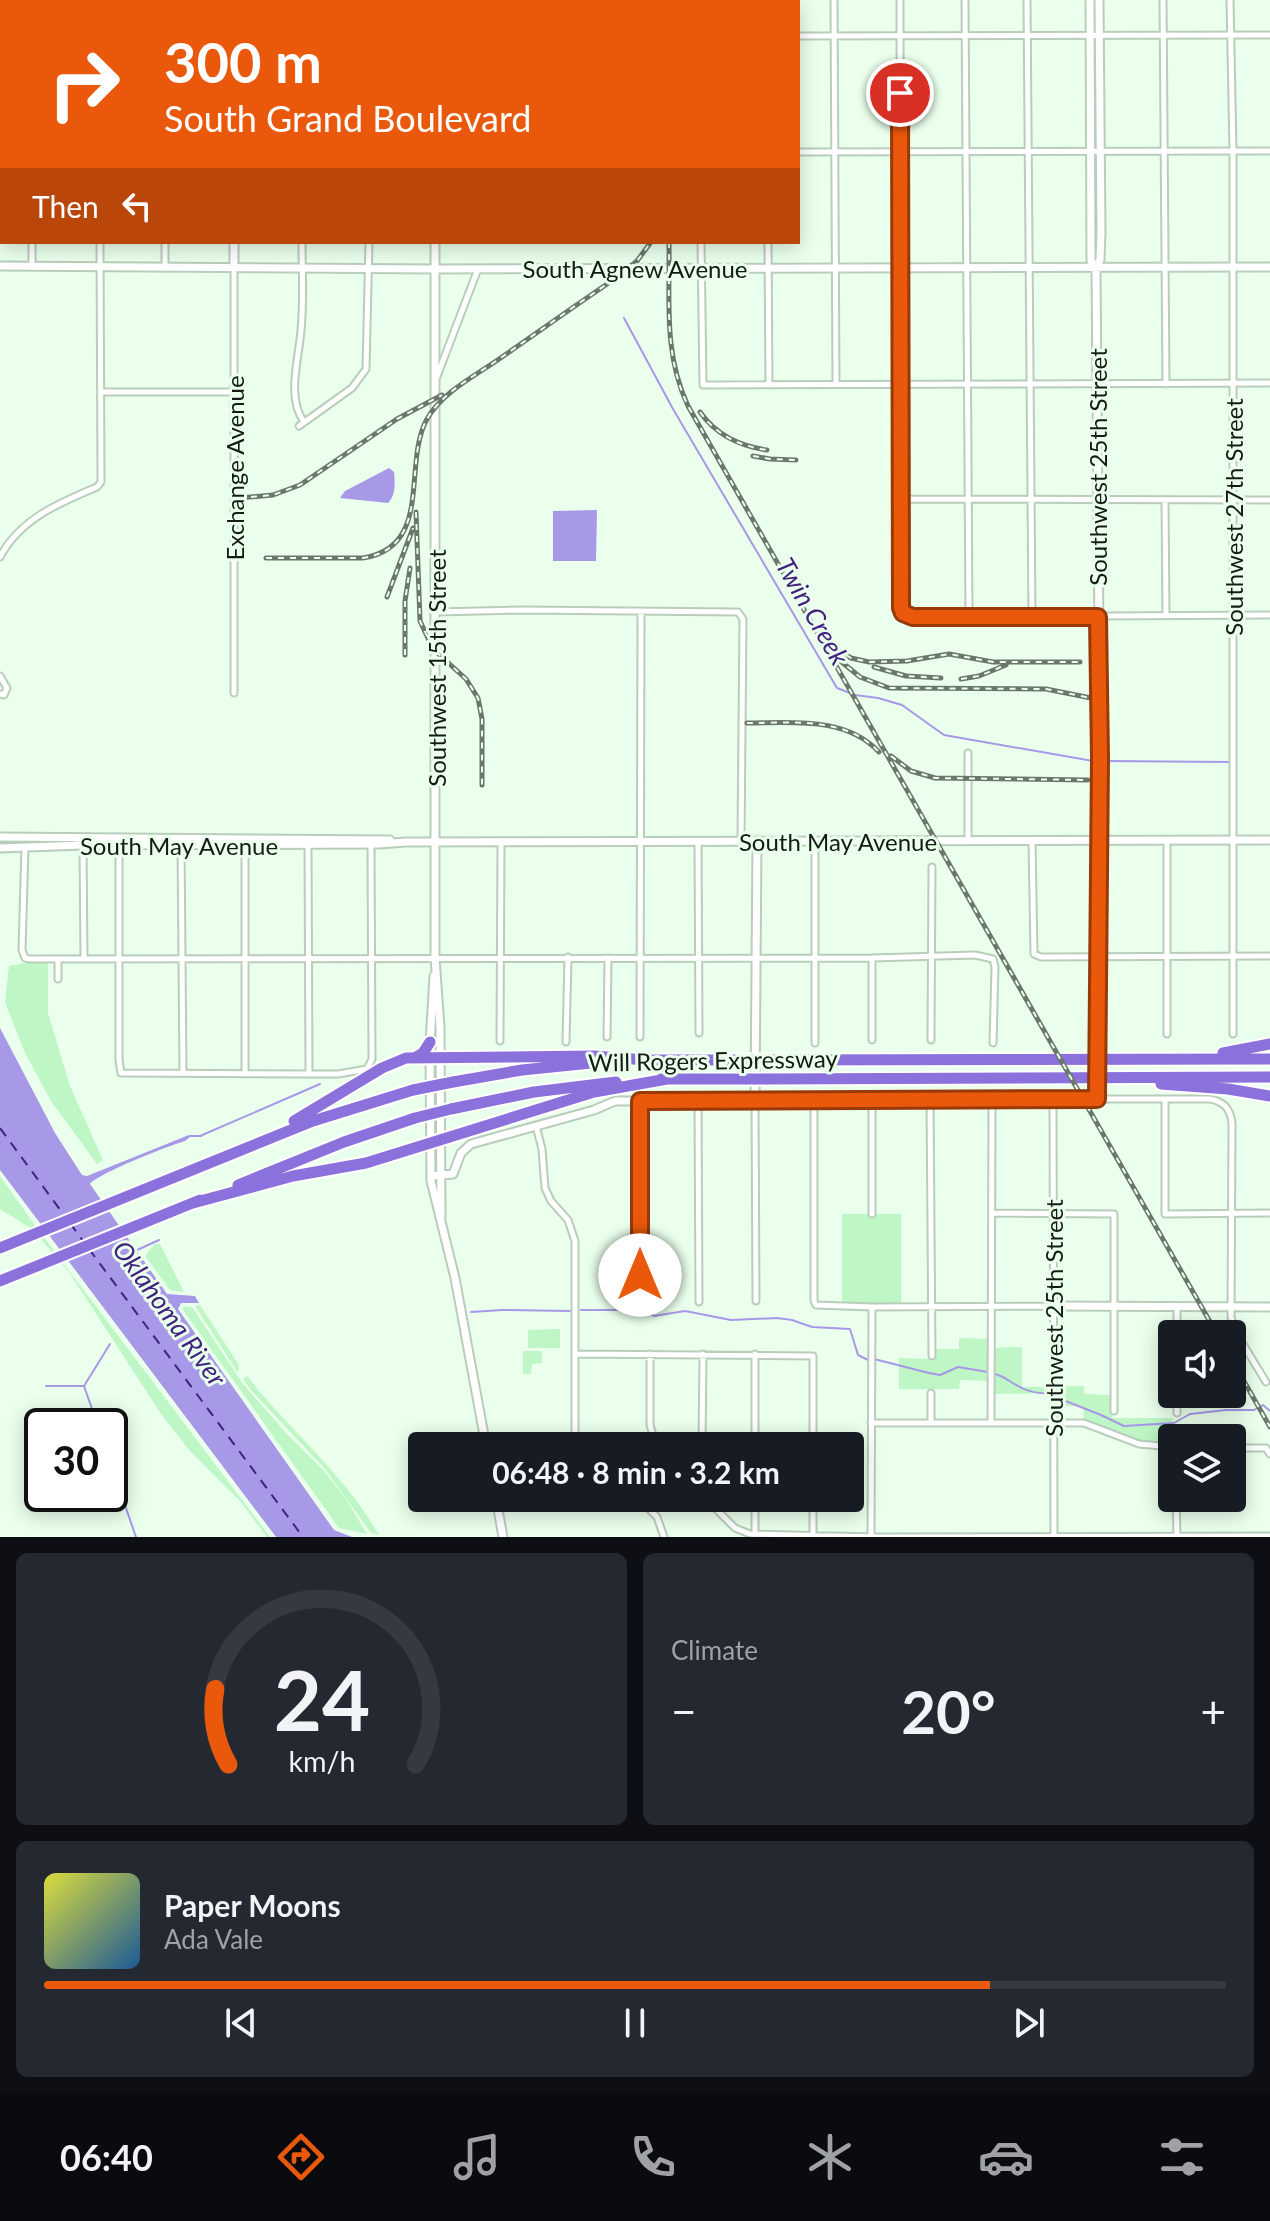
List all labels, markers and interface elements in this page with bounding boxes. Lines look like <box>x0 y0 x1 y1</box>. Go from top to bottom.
text: 300 m <box>164 28 322 95</box>
icon: right <box>32 32 136 136</box>
pin <box>866 59 934 127</box>
icon: arrive <box>878 71 922 115</box>
text: South Grand Boulevard <box>164 96 532 140</box>
icon: left <box>115 184 159 228</box>
text: Then <box>32 188 99 224</box>
street label: South Agnew Avenue <box>522 254 748 283</box>
street label: Southwest 25th Street <box>1083 348 1112 586</box>
street label: Exchange Avenue <box>220 375 249 561</box>
street label: Southwest 27th Street <box>1219 398 1248 636</box>
street label: Southwest 15th Street <box>422 549 451 787</box>
water label: Twin Creek <box>770 552 857 671</box>
street label: South May Avenue <box>739 827 937 856</box>
street label: South May Avenue <box>80 831 278 860</box>
street label: Will Rogers Expressway <box>588 1043 839 1077</box>
street label: Southwest 25th Street <box>1039 1199 1068 1437</box>
position arrow <box>598 1233 682 1317</box>
water label: Oklahoma River <box>106 1234 234 1393</box>
map controls <box>1158 1320 1246 1512</box>
button: sound <box>1158 1320 1246 1408</box>
speed limit sign: 30 <box>24 1408 128 1512</box>
button: layers <box>1158 1424 1246 1512</box>
text: 06:48 · 8 min · 3.2 km <box>492 1454 780 1490</box>
text: Climate <box>671 1634 758 1666</box>
text: 24 <box>273 1649 370 1749</box>
text: 20° <box>901 1675 996 1747</box>
text: − <box>671 1685 697 1737</box>
text: + <box>1200 1685 1226 1737</box>
text: km/h <box>288 1744 355 1778</box>
text: Paper Moons <box>164 1887 341 1923</box>
text: Ada Vale <box>164 1923 263 1955</box>
icon: previous <box>219 2001 263 2045</box>
icon: pause <box>613 2001 657 2045</box>
icon: next <box>1007 2001 1051 2045</box>
icon: directions <box>273 2129 329 2185</box>
icon: music <box>449 2129 505 2185</box>
icon: phone <box>625 2129 681 2185</box>
icon: climate <box>802 2129 858 2185</box>
icon: car <box>978 2129 1034 2185</box>
icon: filters <box>1154 2129 1210 2185</box>
text: 06:40 <box>60 2135 153 2179</box>

